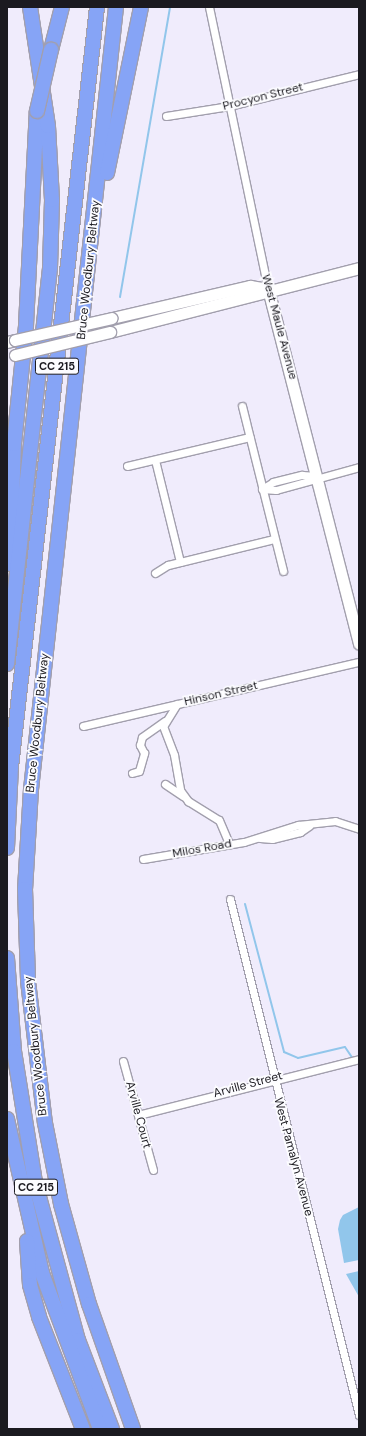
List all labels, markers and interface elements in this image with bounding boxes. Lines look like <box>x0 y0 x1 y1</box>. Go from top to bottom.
street label: Procyon Street <box>221 80 305 114</box>
street label: Bruce Woodbury Beltway <box>75 199 103 341</box>
street label: West Maule Avenue <box>258 273 300 381</box>
road number: CC 215 <box>34 357 80 375</box>
street label: Bruce Woodbury Beltway <box>24 652 52 794</box>
street label: Hinson Street <box>183 679 259 709</box>
street label: Milos Road <box>171 837 233 861</box>
street label: Bruce Woodbury Beltway <box>22 975 50 1117</box>
street label: Arville Street <box>212 1069 284 1101</box>
street label: Arville Court <box>122 1080 154 1150</box>
street label: West Pamalyn Avenue <box>270 1096 316 1218</box>
road number: CC 215 <box>13 1178 59 1196</box>

